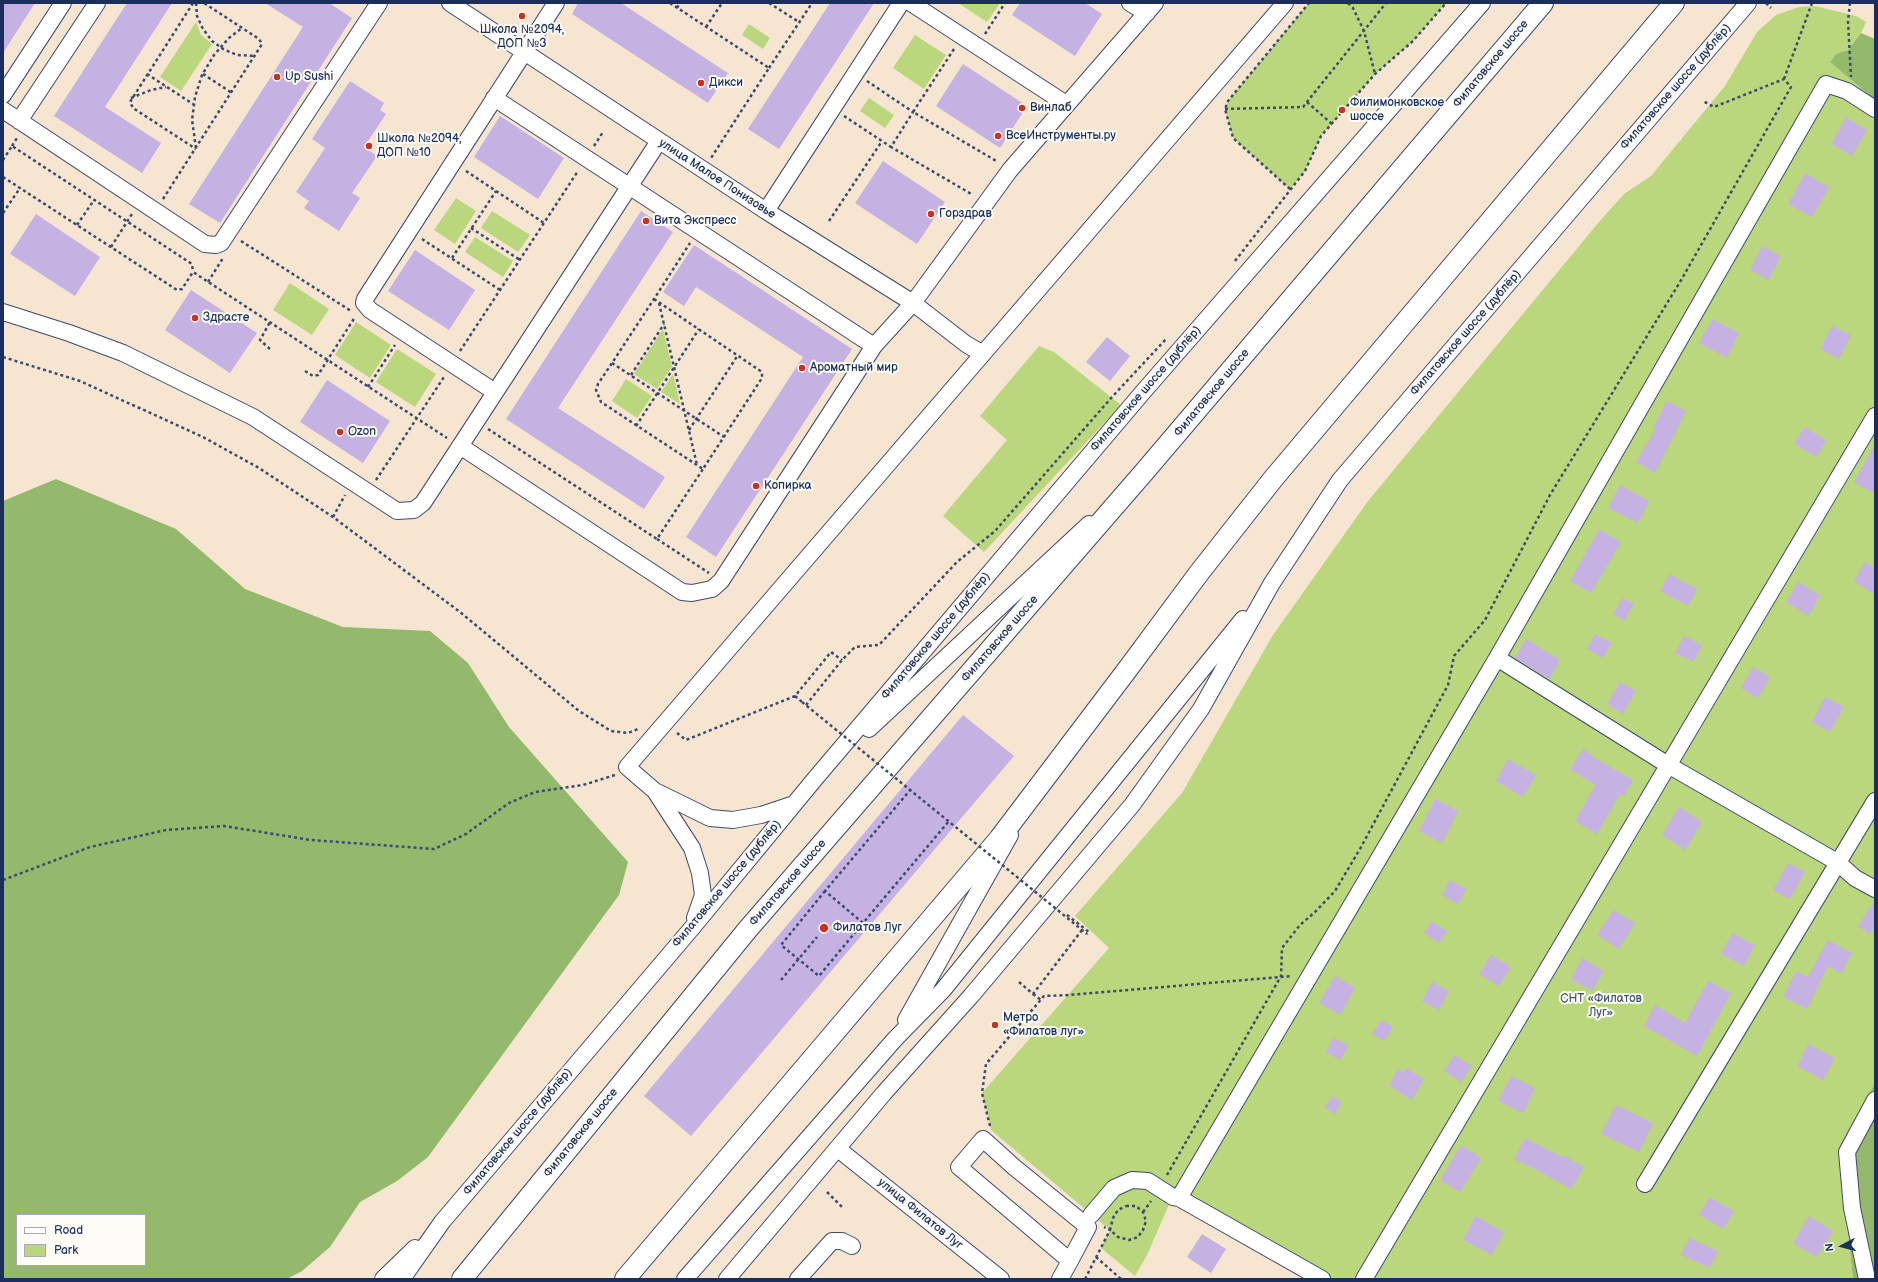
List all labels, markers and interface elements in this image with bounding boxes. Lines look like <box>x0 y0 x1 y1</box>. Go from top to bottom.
marker: Школа №2094, ДОП №3 <box>517 11 527 21</box>
street label: Филатовское шоссе <box>1450 17 1532 111</box>
street label: Филатовское шоссе (дублёр) <box>1618 21 1734 153</box>
place label: Школа №2094, ДОП №3 <box>480 23 564 51</box>
place label: Up Sushi <box>285 70 333 84</box>
marker: Up Sushi <box>272 72 282 82</box>
place label: Дикси <box>709 76 743 90</box>
marker: Дикси <box>696 78 706 88</box>
place label: Филимонковское шоссе <box>1350 96 1444 124</box>
place label: Винлаб <box>1030 101 1072 115</box>
marker: Винлаб <box>1017 103 1027 113</box>
marker: Филимонковское шоссе <box>1337 105 1347 115</box>
place label: ВсеИнструменты.ру <box>1006 129 1116 143</box>
marker: ВсеИнструменты.ру <box>993 131 1003 141</box>
place label: Школа №2094, ДОП №10 <box>377 132 462 160</box>
street label: улица Малое Понизовье <box>656 136 778 222</box>
marker: Школа №2094, ДОП №10 <box>364 141 374 151</box>
place label: Горздрав <box>939 207 992 221</box>
marker: Горздрав <box>926 209 936 219</box>
place label: Вита Экспресс <box>654 214 736 228</box>
marker: Вита Экспресс <box>641 216 651 226</box>
street label: Филатовское шоссе (дублёр) <box>1408 267 1524 399</box>
place label: Здрасте <box>203 311 249 325</box>
marker: Здрасте <box>190 313 200 323</box>
street label: Филатовское шоссе (дублёр) <box>1088 323 1204 455</box>
street label: Филатовское шоссе <box>1171 346 1253 440</box>
place label: Ароматный мир <box>810 361 898 375</box>
marker: Ароматный мир <box>797 363 807 373</box>
place label: Ozon <box>348 425 376 439</box>
marker: Ozon <box>335 427 345 437</box>
place label: Копирка <box>764 479 812 493</box>
marker: Копирка <box>751 481 761 491</box>
street label: Филатовское шоссе (дублёр) <box>879 569 993 703</box>
street label: Филатовское шоссе <box>958 593 1042 685</box>
street label: Филатовское шоссе (дублёр) <box>670 817 784 951</box>
street label: Филатовское шоссе <box>746 837 830 929</box>
place label: Филатов Луг <box>833 921 902 935</box>
marker: Филатов Луг <box>818 922 830 934</box>
park label: СНТ «Филатов Луг» <box>1560 992 1642 1020</box>
place label: Метро «Филатов луг» <box>1003 1011 1084 1039</box>
marker: Метро «Филатов луг» <box>990 1020 1000 1030</box>
street label: Филатовское шоссе (дублёр) <box>461 1065 575 1199</box>
street label: Филатовское шоссе <box>541 1086 621 1180</box>
street label: улица Филатов Луг <box>875 1175 965 1253</box>
legend <box>16 1214 146 1266</box>
text: Road <box>54 1223 83 1238</box>
north arrow <box>1822 1226 1862 1266</box>
text: Park <box>54 1243 78 1258</box>
text: N <box>1823 1243 1836 1252</box>

